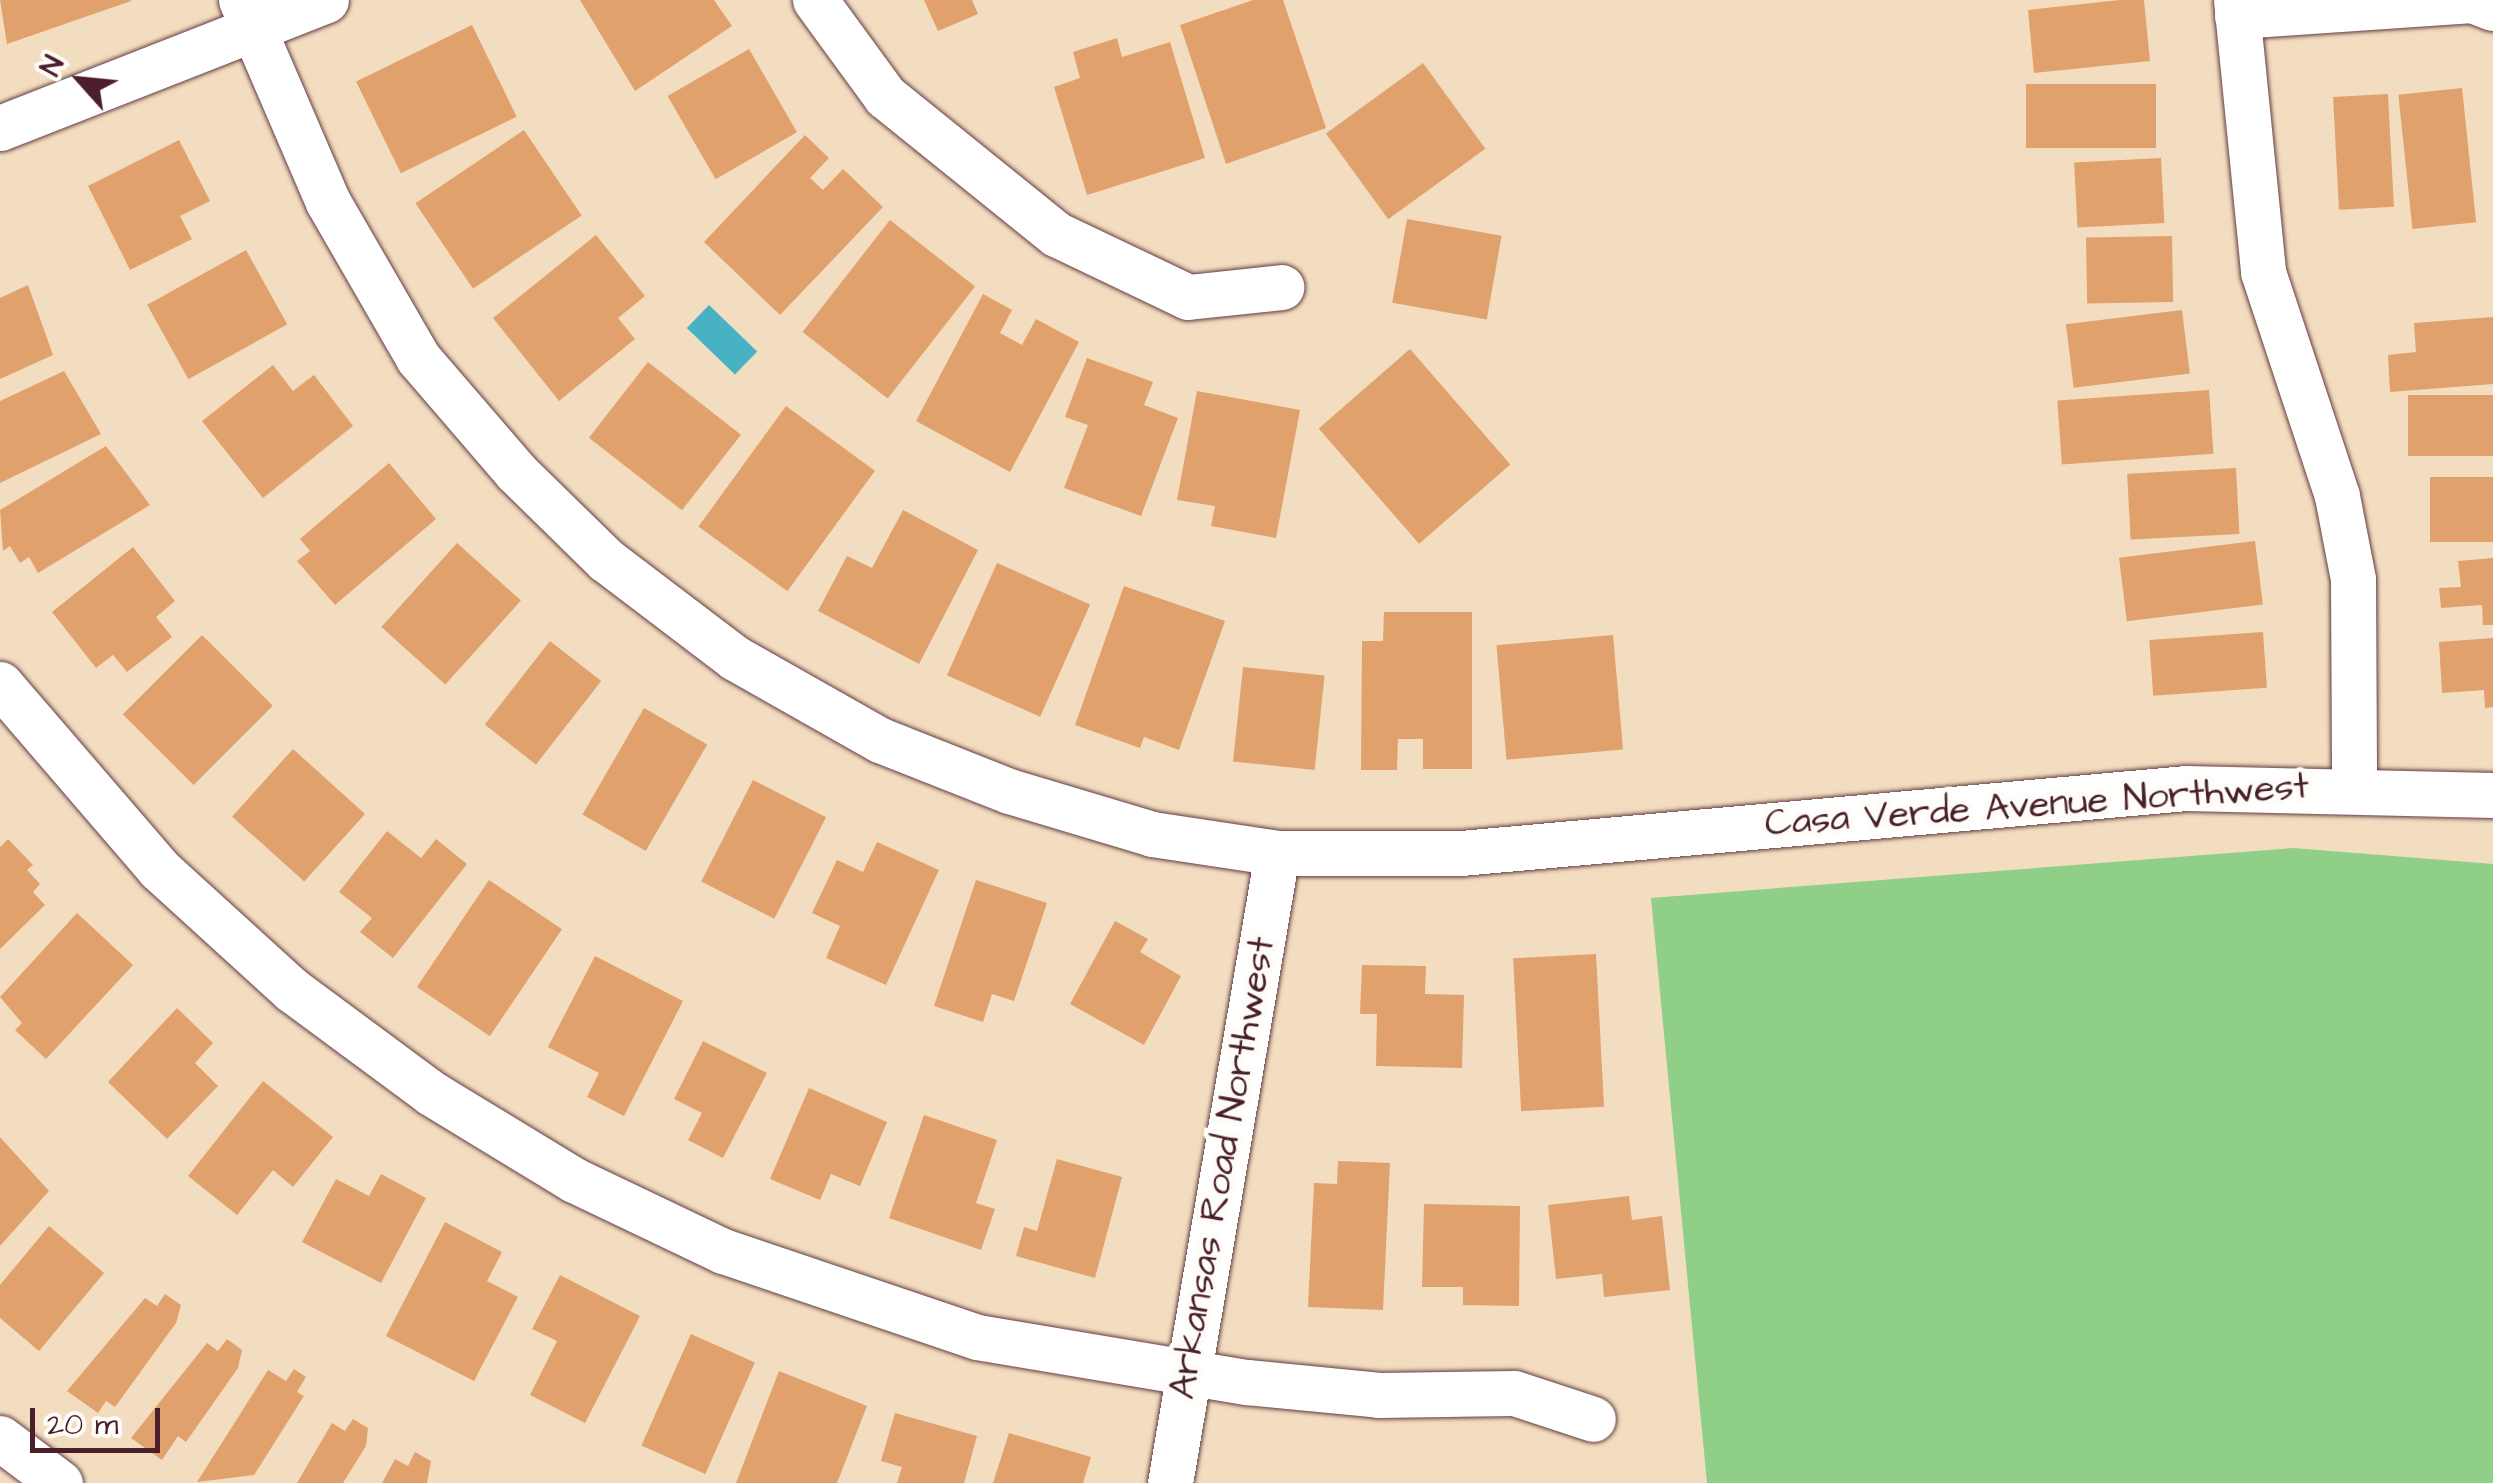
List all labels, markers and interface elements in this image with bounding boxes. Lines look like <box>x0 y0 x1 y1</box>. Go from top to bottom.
north arrow <box>30 30 130 130</box>
text: N <box>31 49 74 83</box>
street label: Casa Verde Avenue Northwest <box>1763 764 2311 848</box>
street label: Arkansas Road Northwest <box>1160 933 1286 1403</box>
scale bar <box>35 1388 165 1450</box>
text: 20 m <box>47 1404 118 1446</box>

